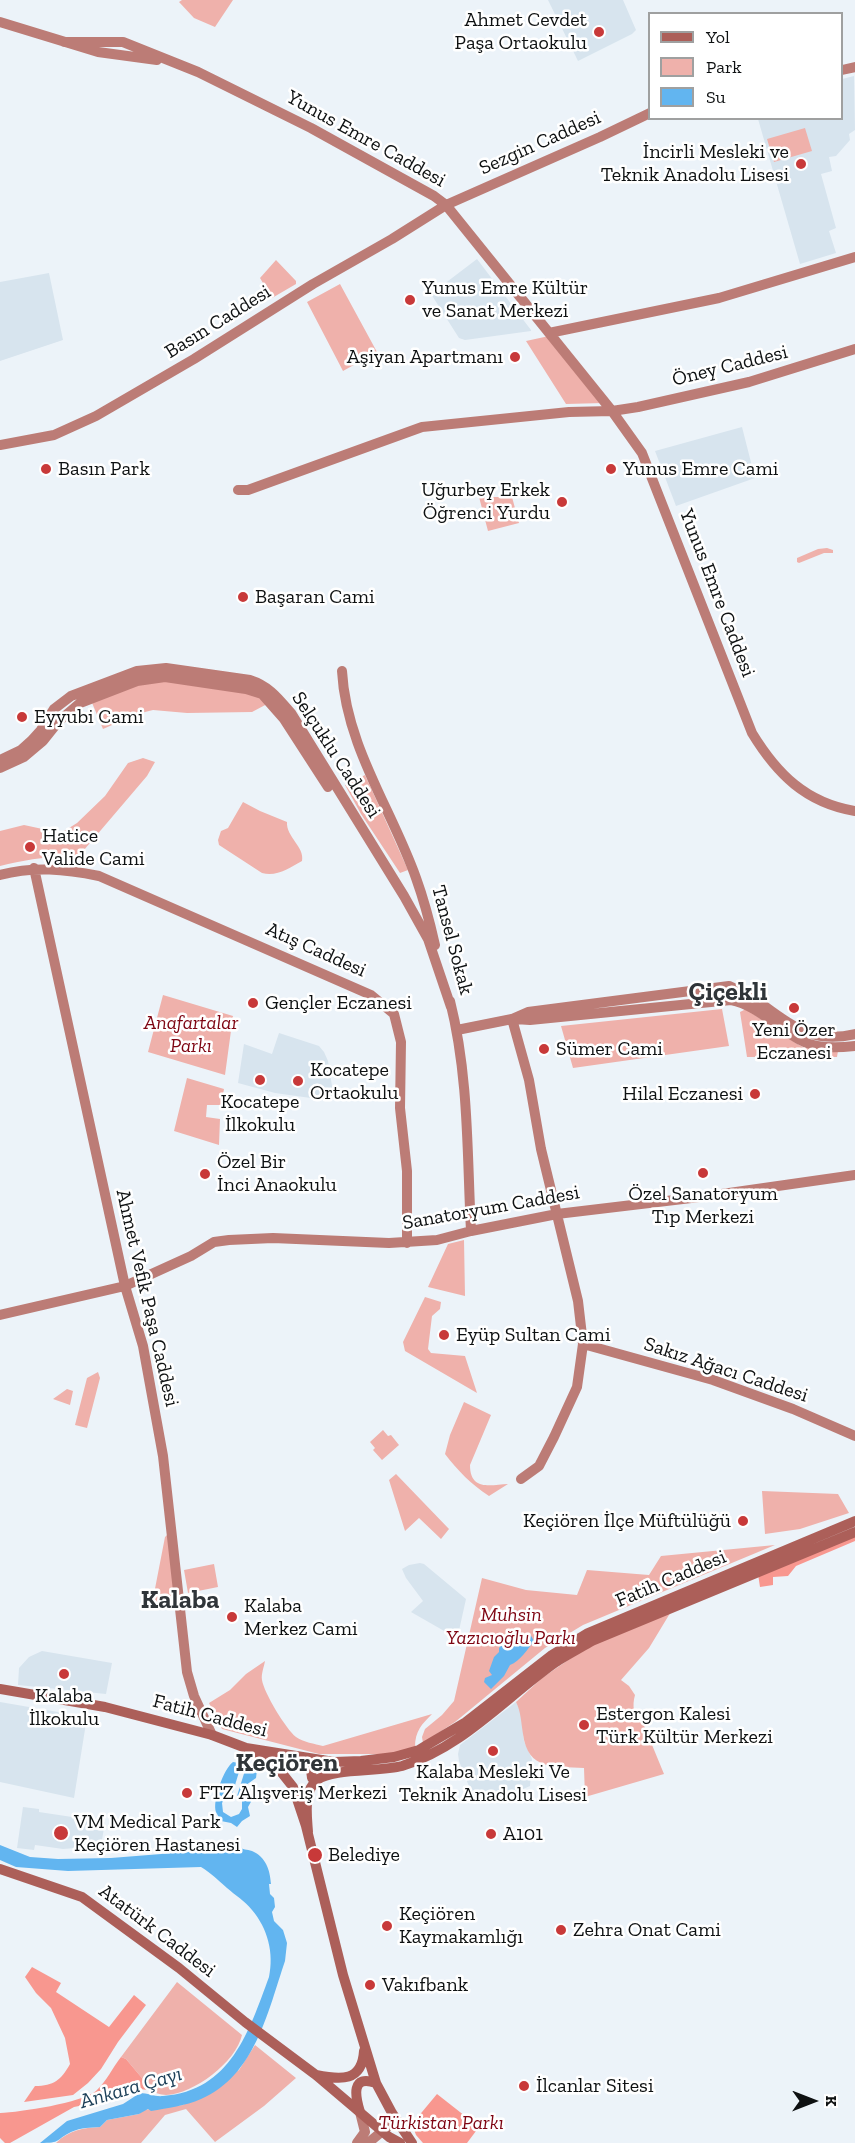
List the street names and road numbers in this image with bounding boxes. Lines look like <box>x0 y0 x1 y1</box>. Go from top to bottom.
street label: Yunus Emre Caddesi <box>282 85 450 193</box>
street label: Sezgin Caddesi <box>476 106 604 180</box>
street label: Basın Caddesi <box>161 280 275 364</box>
street label: Öney Caddesi <box>670 340 790 392</box>
street label: Yunus Emre Caddesi <box>674 506 760 680</box>
street label: Selçuklu Caddesi <box>286 687 386 823</box>
street label: Tansel Sokak <box>426 883 478 997</box>
street label: Atış Caddesi <box>262 917 370 983</box>
street label: Sanatoryum Caddesi <box>401 1181 581 1235</box>
street label: Ahmet Vefik Paşa Caddesi <box>110 1187 184 1409</box>
street label: Sakız Ağacı Caddesi <box>641 1332 811 1408</box>
street label: Fatih Caddesi <box>612 1545 730 1613</box>
street label: Fatih Caddesi <box>150 1689 270 1743</box>
street label: Atatürk Caddesi <box>94 1879 220 1983</box>

